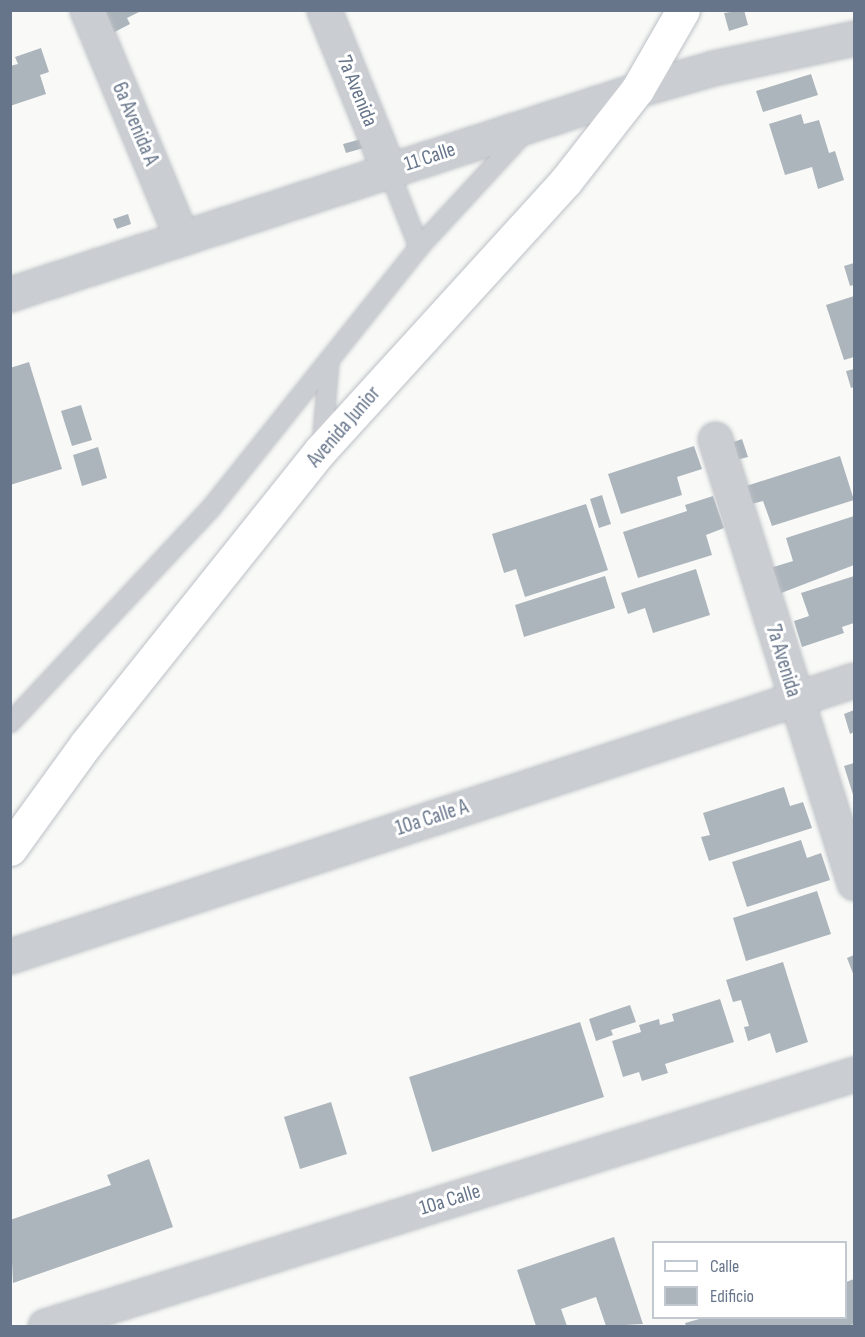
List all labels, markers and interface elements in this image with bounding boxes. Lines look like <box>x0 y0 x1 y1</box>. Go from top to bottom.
street label: 7a Avenida <box>331 52 383 130</box>
street label: 6a Avenida A <box>106 79 164 169</box>
street label: 11 Calle <box>401 137 459 177</box>
street label: Avenida Junior <box>302 381 386 473</box>
street label: 7a Avenida <box>760 622 806 700</box>
street label: 10a Calle A <box>393 794 471 842</box>
street label: 10a Calle <box>417 1179 483 1221</box>
legend <box>652 1241 847 1319</box>
text: Calle <box>710 1256 739 1277</box>
text: Edificio <box>710 1286 754 1307</box>

